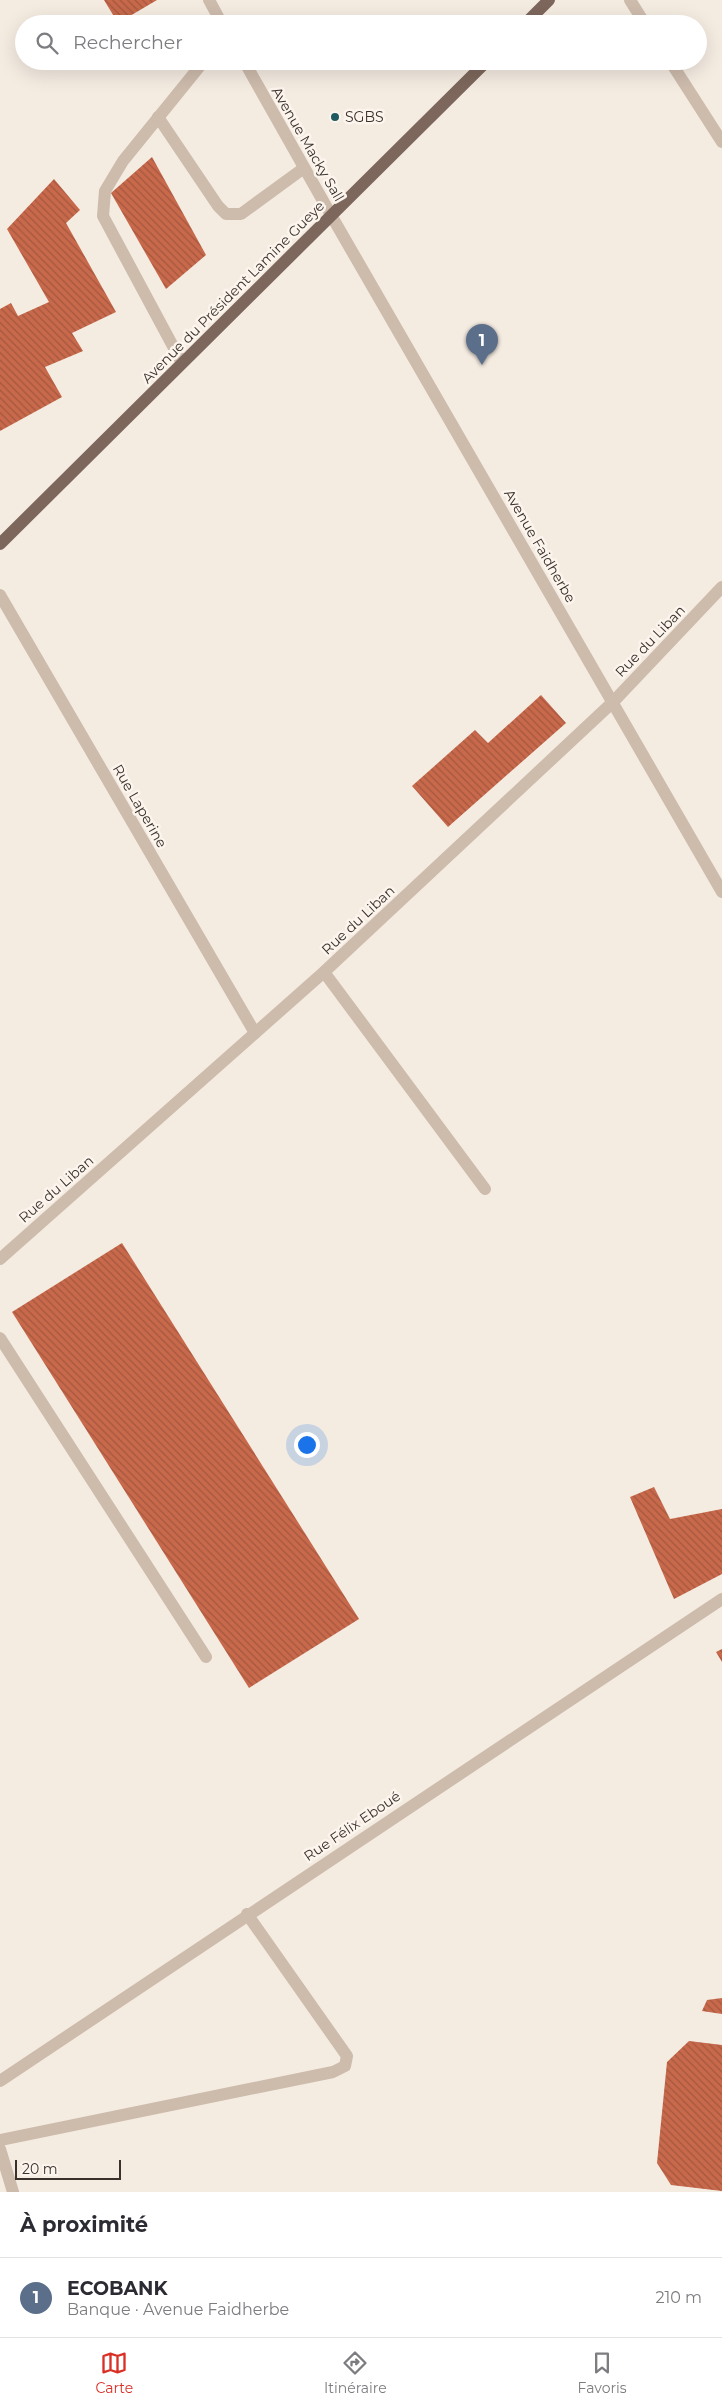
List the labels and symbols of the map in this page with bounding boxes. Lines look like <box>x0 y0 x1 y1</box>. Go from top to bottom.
street label: Avenue Macky Sall <box>268 83 348 205</box>
place label: SGBS <box>345 108 384 126</box>
marker: SGBS <box>329 111 341 123</box>
street label: Avenue du Président Lamine Gueye <box>138 197 328 387</box>
pin: 1 <box>466 324 498 365</box>
street label: Avenue Faidherbe <box>500 486 580 606</box>
street label: Rue du Liban <box>611 601 689 681</box>
street label: Rue Laperine <box>109 761 171 851</box>
street label: Rue du Liban <box>318 882 398 958</box>
street label: Rue du Liban <box>15 1152 97 1226</box>
your location <box>294 1432 320 1458</box>
street label: Rue Félix Eboué <box>300 1787 404 1865</box>
scale bar <box>15 2157 121 2180</box>

